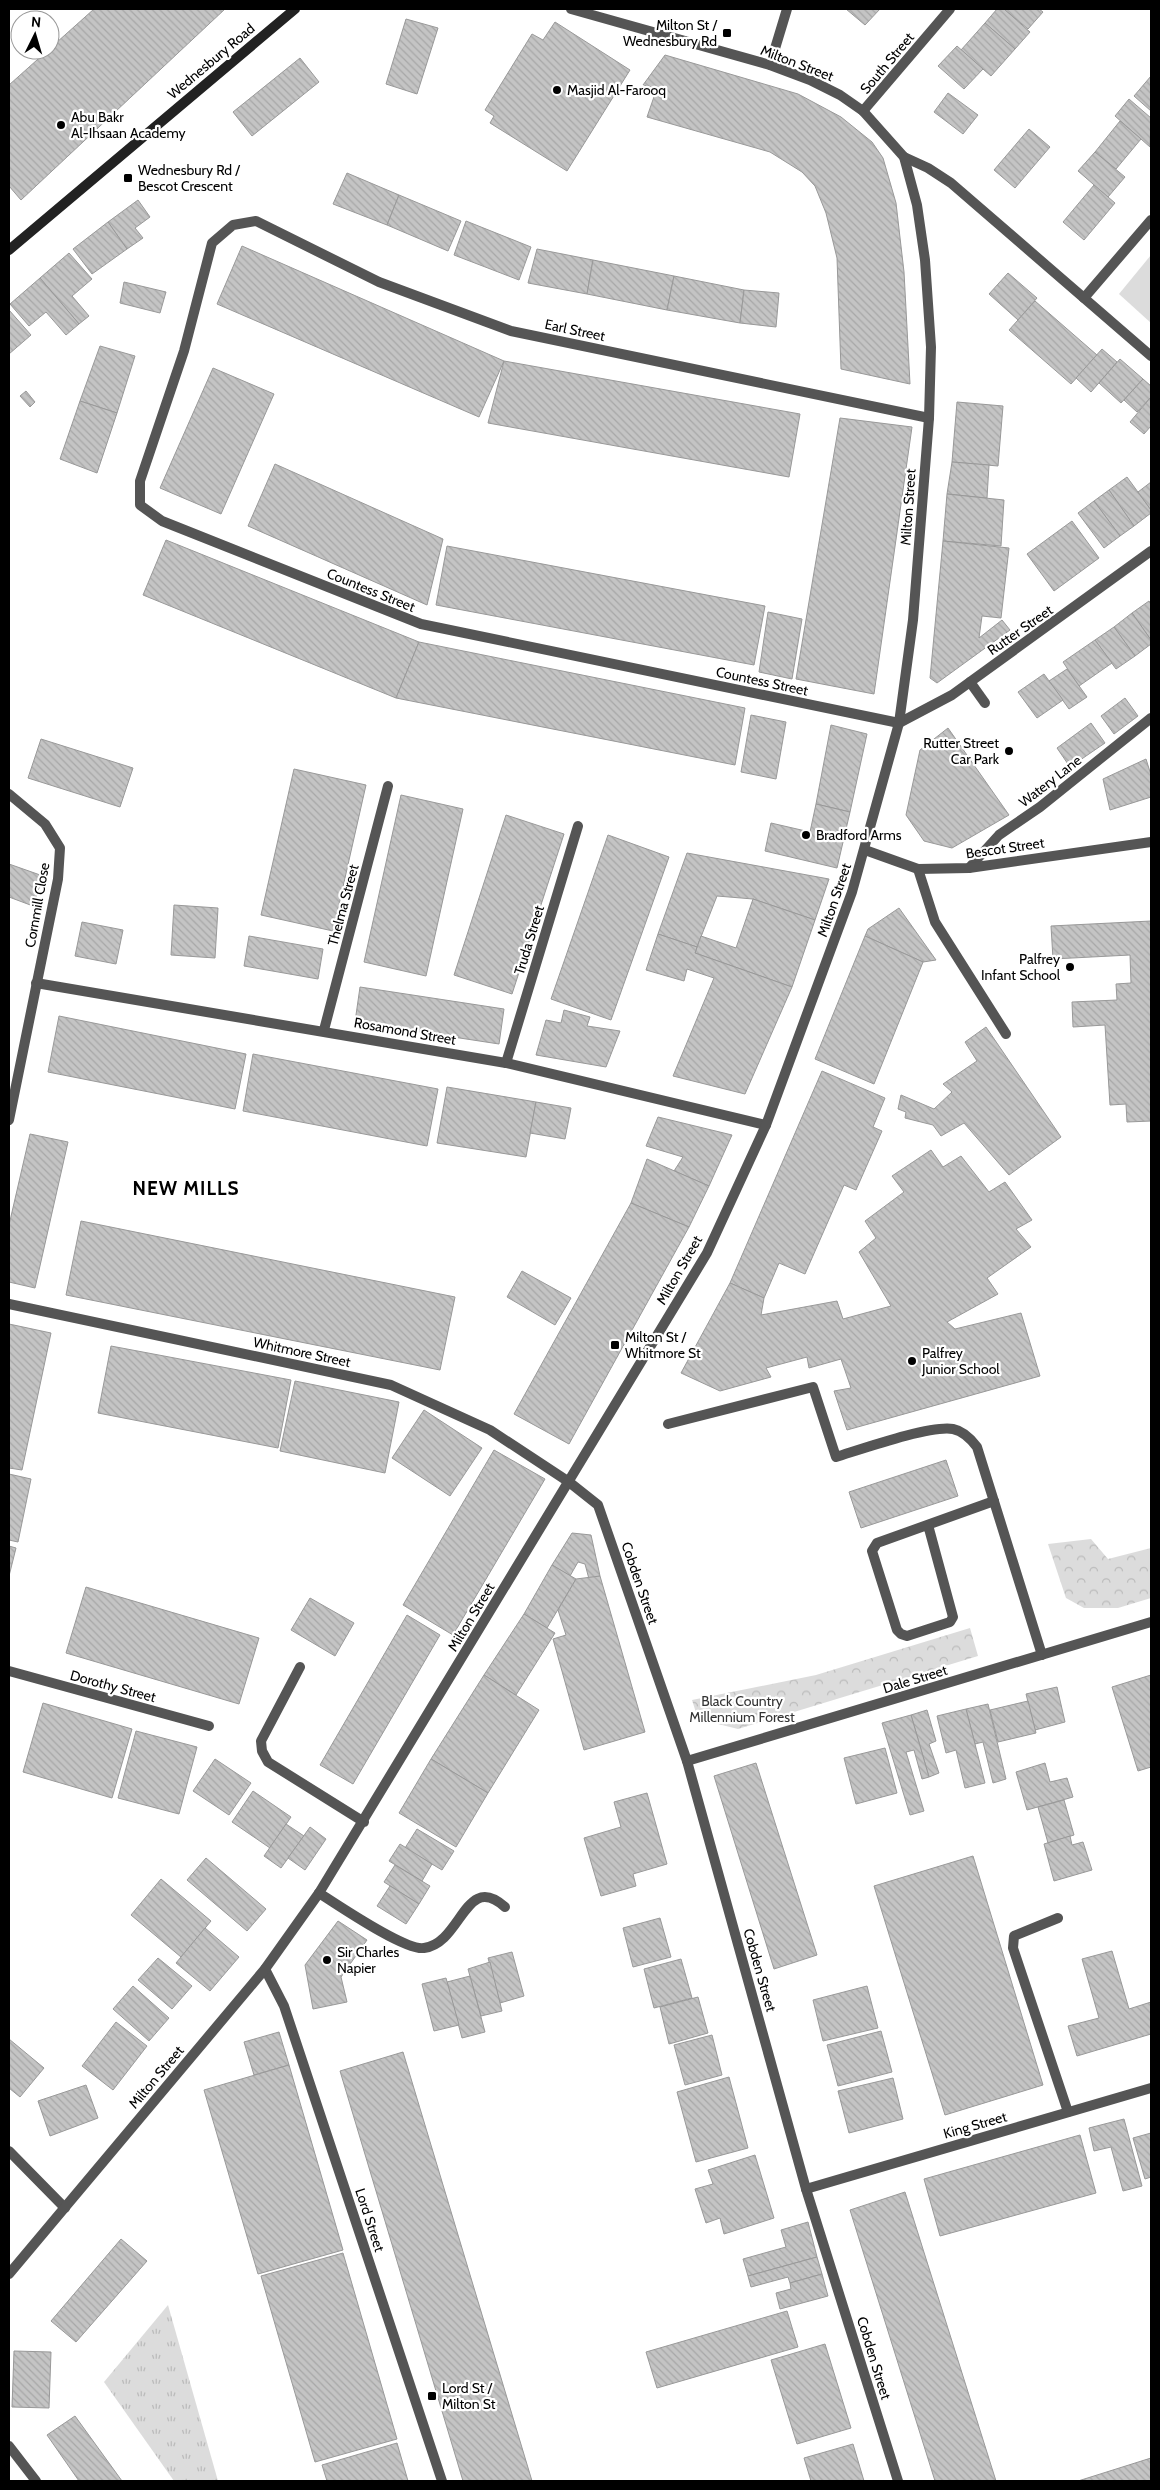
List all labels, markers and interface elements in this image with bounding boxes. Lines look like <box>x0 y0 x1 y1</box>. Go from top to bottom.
north arrow <box>10 10 60 60</box>
text: N <box>30 13 42 31</box>
place label: Milton St / Wednesbury Rd <box>623 16 717 50</box>
street label: Wednesbury Road <box>164 19 258 103</box>
marker: Milton St / Wednesbury Rd <box>721 27 733 39</box>
street label: South Street <box>856 28 918 97</box>
street label: Milton Street <box>758 41 836 85</box>
place label: Masjid Al-Farooq <box>567 81 666 99</box>
marker: Masjid Al-Farooq <box>551 84 563 96</box>
place label: Abu Bakr Al-Ihsaan Academy <box>71 108 186 142</box>
marker: Abu Bakr Al-Ihsaan Academy <box>55 119 67 131</box>
place label: Wednesbury Rd / Bescot Crescent <box>138 161 240 195</box>
marker: Wednesbury Rd / Bescot Crescent <box>122 172 134 184</box>
street label: Earl Street <box>543 315 607 345</box>
street label: Milton Street <box>896 468 920 546</box>
street label: Countess Street <box>324 564 418 616</box>
street label: Rutter Street <box>984 601 1056 659</box>
street label: Countess Street <box>714 662 810 700</box>
place label: Rutter Street Car Park <box>923 734 1000 768</box>
marker: Rutter Street Car Park <box>1003 745 1015 757</box>
street label: Watery Lane <box>1015 751 1085 811</box>
place label: Bradford Arms <box>816 826 902 844</box>
marker: Bradford Arms <box>800 829 812 841</box>
street label: Bescot Street <box>965 834 1046 862</box>
street label: Cornmill Close <box>21 861 53 949</box>
street label: Milton Street <box>813 861 855 939</box>
street label: Thelma Street <box>323 862 363 948</box>
street label: Truda Street <box>510 903 548 977</box>
place label: Palfrey Infant School <box>981 950 1061 984</box>
marker: Palfrey Infant School <box>1064 961 1076 973</box>
street label: Rosamond Street <box>353 1013 458 1049</box>
district label: NEW MILLS <box>133 1177 239 1200</box>
street label: Milton Street <box>652 1232 706 1308</box>
place label: Milton St / Whitmore St <box>625 1328 701 1362</box>
street label: Whitmore Street <box>252 1333 353 1371</box>
marker: Milton St / Whitmore St <box>609 1339 621 1351</box>
place label: Palfrey Junior School <box>921 1344 1000 1378</box>
marker: Palfrey Junior School <box>906 1355 918 1367</box>
street label: Cobden Street <box>618 1540 663 1627</box>
street label: Milton Street <box>444 1579 499 1655</box>
street label: Dale Street <box>881 1661 950 1697</box>
street label: Dorothy Street <box>68 1666 158 1706</box>
park label: Black Country Millennium Forest <box>689 1692 795 1726</box>
street label: Cobden Street <box>740 1926 781 2014</box>
place label: Sir Charles Napier <box>337 1943 399 1977</box>
marker: Sir Charles Napier <box>321 1954 333 1966</box>
street label: Milton Street <box>124 2042 188 2112</box>
street label: King Street <box>941 2107 1009 2143</box>
street label: Lord Street <box>351 2186 389 2254</box>
street label: Cobden Street <box>853 2314 895 2402</box>
place label: Lord St / Milton St <box>442 2379 496 2413</box>
marker: Lord St / Milton St <box>426 2390 438 2402</box>

